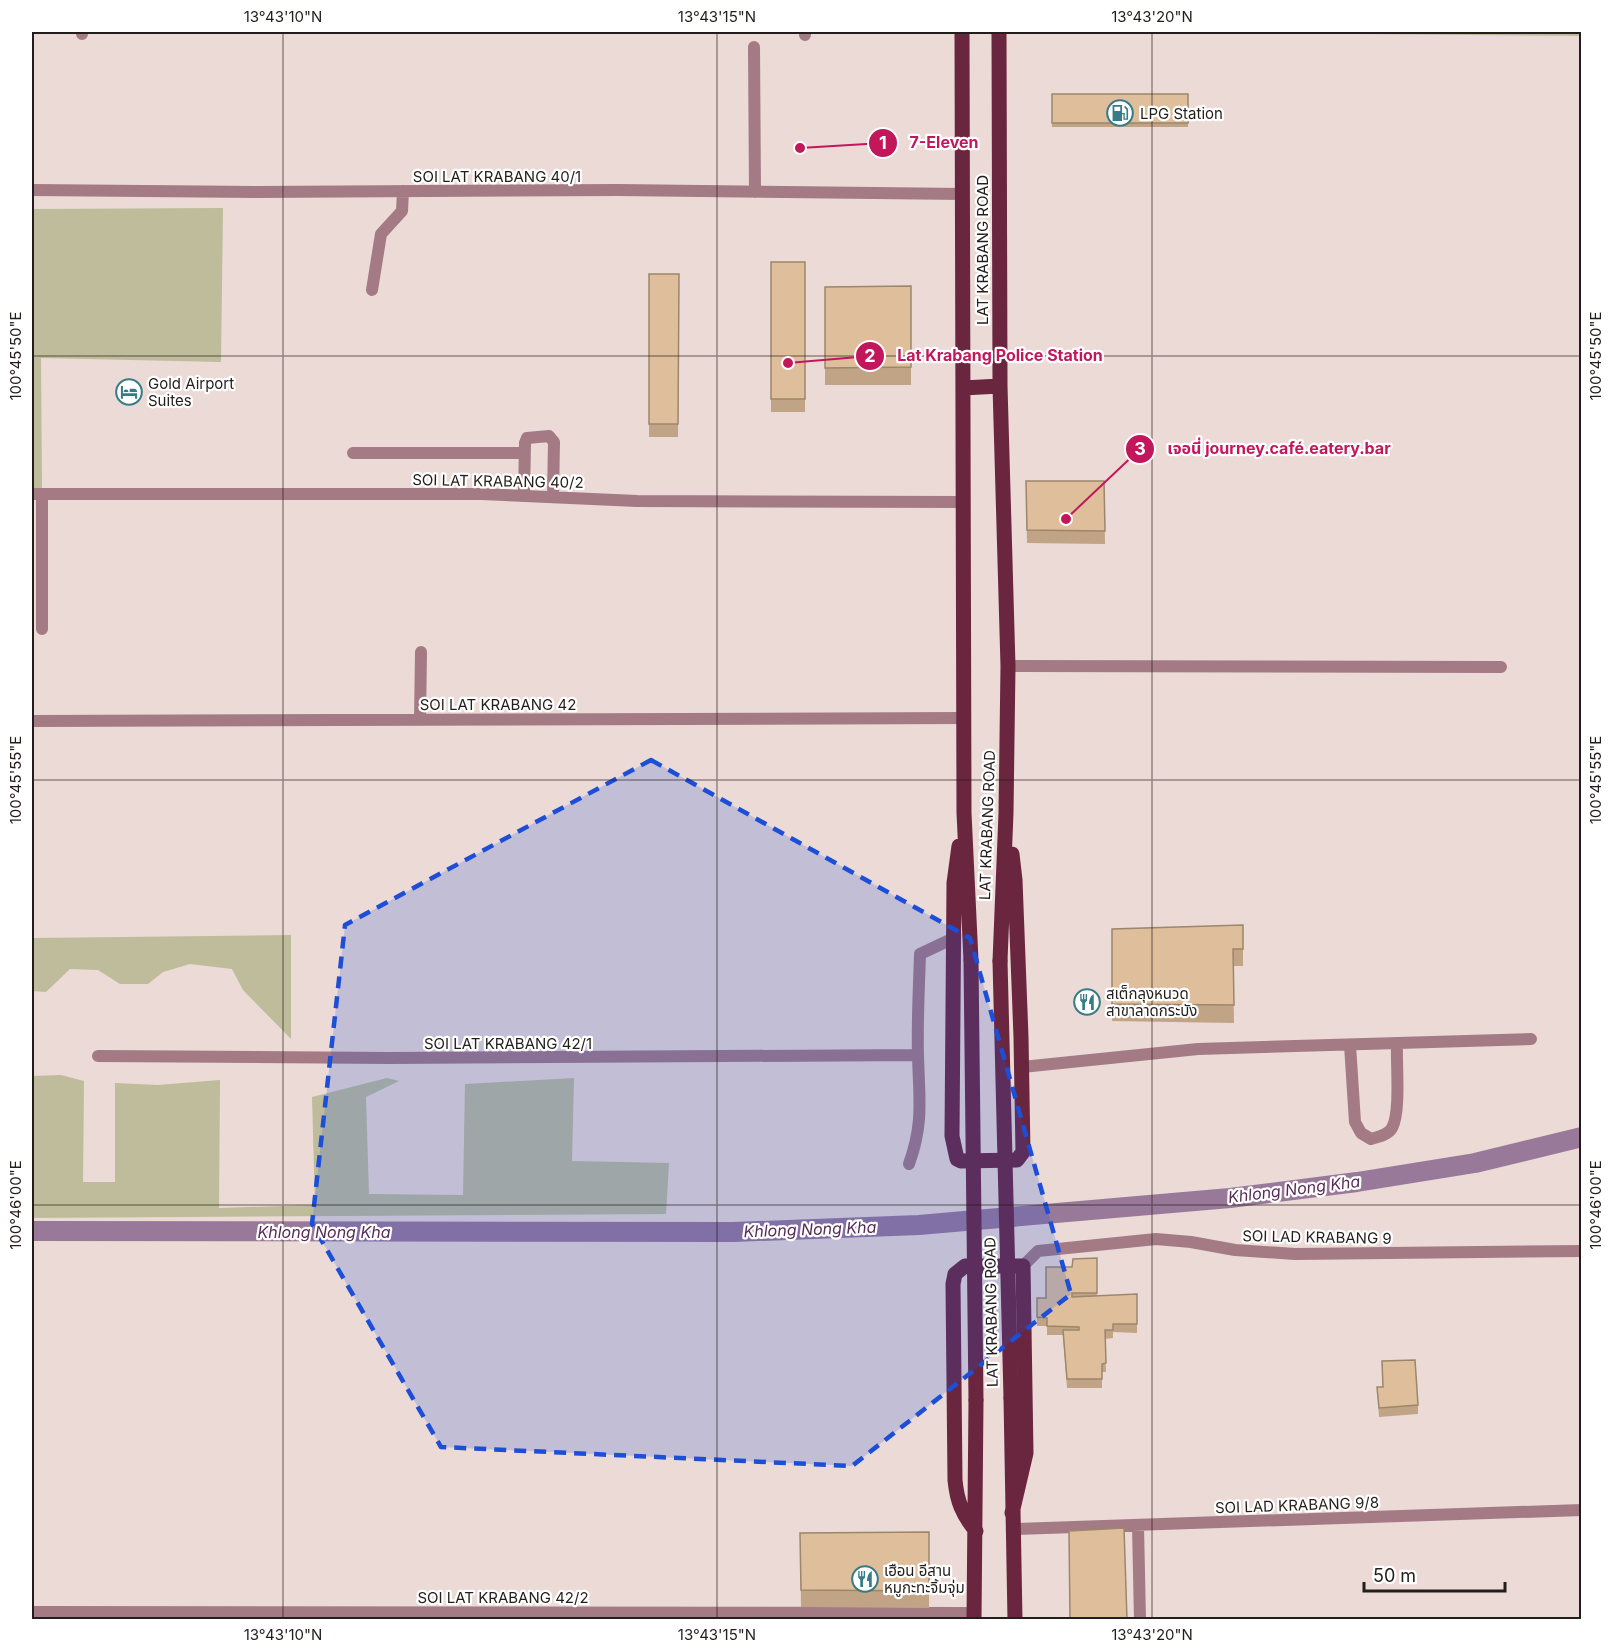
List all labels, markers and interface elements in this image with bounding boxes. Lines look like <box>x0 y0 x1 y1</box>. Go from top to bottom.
text: 13°43'10"N <box>244 7 322 26</box>
text: 13°43'15"N <box>678 7 756 26</box>
text: 13°43'20"N <box>1111 7 1193 26</box>
fuel station icon: LPG Station <box>1105 98 1135 128</box>
place label: LPG Station <box>1140 104 1223 123</box>
callout: 7-Eleven <box>868 126 991 160</box>
text: 1 <box>879 132 887 153</box>
text: 7-Eleven <box>910 132 978 152</box>
street label: SOI LAT KRABANG 40/1 <box>413 167 581 186</box>
street label: LAT KRABANG ROAD <box>973 175 992 325</box>
text: 100°45'50"E <box>6 311 25 401</box>
text: 100°45'50"E <box>1586 311 1605 401</box>
callout: Lat Krabang Police Station <box>855 339 1115 373</box>
text: 2 <box>864 345 876 366</box>
text: Lat Krabang Police Station <box>897 345 1103 365</box>
place label: Gold Airport Suites <box>148 374 234 410</box>
hotel icon: Gold Airport Suites <box>114 377 144 407</box>
callout: เจอนี่ journey.café.eatery.bar <box>1125 432 1403 466</box>
text: เจอนี่ journey.café.eatery.bar <box>1167 437 1391 458</box>
text: 3 <box>1134 438 1146 459</box>
street label: SOI LAT KRABANG 40/2 <box>412 470 584 492</box>
street label: SOI LAT KRABANG 42 <box>420 695 576 714</box>
text: 100°45'55"E <box>6 736 25 824</box>
text: 100°45'55"E <box>1586 736 1605 824</box>
street label: LAT KRABANG ROAD <box>975 750 999 900</box>
place label: สเต็กลุงหนวด สาขาลาดกระบัง <box>1106 984 1197 1020</box>
restaurant icon: สเต็กลุงหนวด สาขาลาดกระบัง <box>1072 987 1102 1017</box>
street label: SOI LAT KRABANG 42/1 <box>424 1034 592 1053</box>
text: 100°46'00"E <box>6 1160 25 1250</box>
text: 100°46'00"E <box>1586 1160 1605 1250</box>
water label: Khlong Nong Kha <box>1227 1171 1361 1207</box>
water label: Khlong Nong Kha <box>743 1217 877 1241</box>
water label: Khlong Nong Kha <box>258 1222 391 1242</box>
street label: SOI LAD KRABANG 9 <box>1242 1226 1392 1248</box>
street label: LAT KRABANG ROAD <box>980 1237 1002 1387</box>
street label: SOI LAD KRABANG 9/8 <box>1215 1493 1379 1517</box>
scale bar <box>1364 1555 1505 1593</box>
place label: เฮือน อีสาน หมูกะทะจิ้มจุ่ม <box>884 1561 965 1597</box>
restaurant icon: เฮือน อีสาน หมูกะทะจิ้มจุ่ม <box>850 1564 880 1594</box>
text: 50 m <box>1373 1565 1416 1586</box>
street label: SOI LAT KRABANG 42/2 <box>417 1588 589 1607</box>
text: 13°43'10"N <box>244 1625 322 1644</box>
text: 13°43'15"N <box>678 1625 756 1644</box>
text: 13°43'20"N <box>1111 1625 1193 1644</box>

